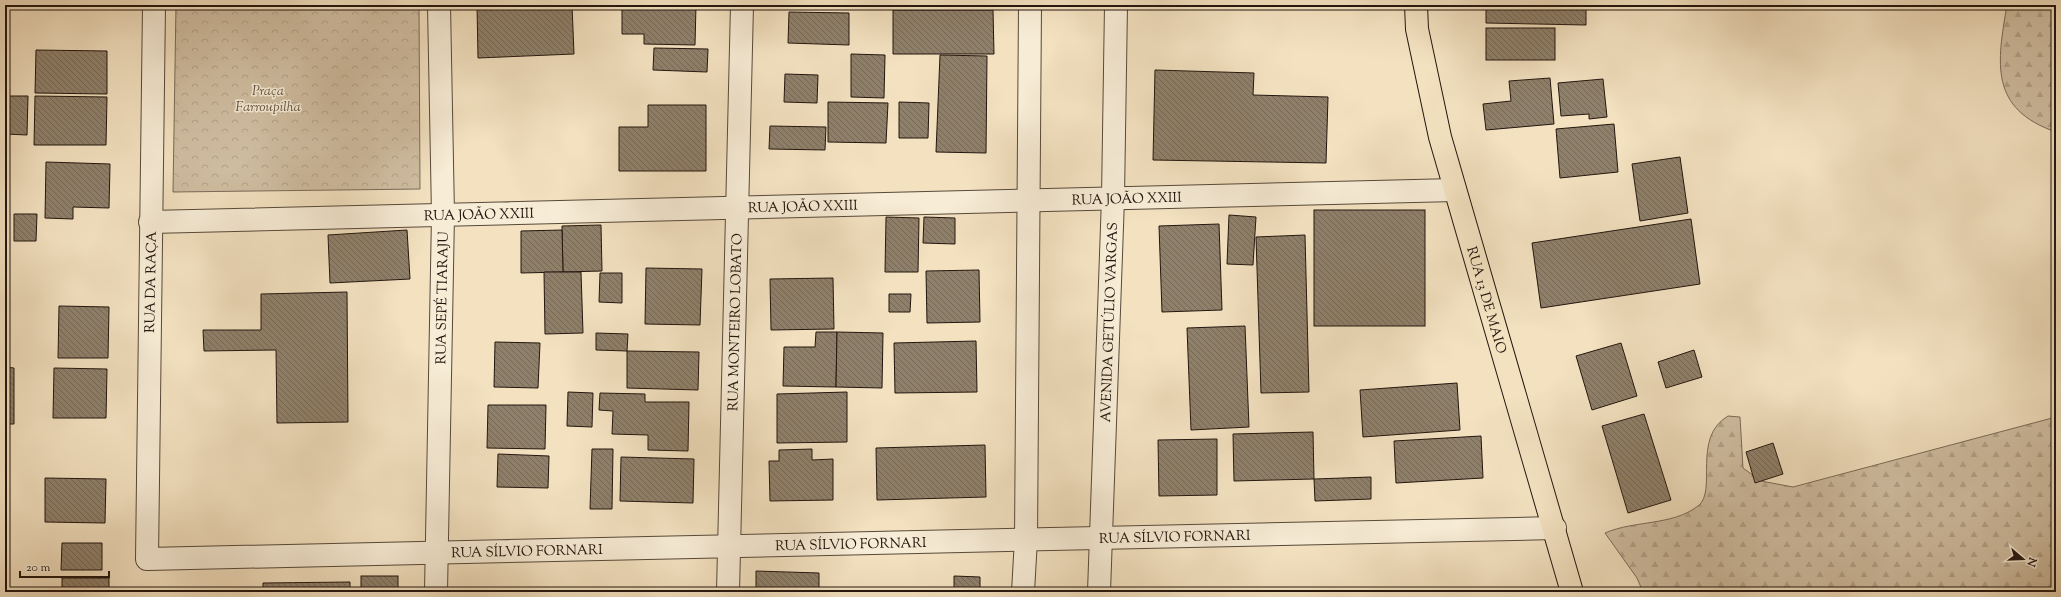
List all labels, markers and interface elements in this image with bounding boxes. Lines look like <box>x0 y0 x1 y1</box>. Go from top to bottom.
park label: Praça Farroupilha <box>235 82 301 118</box>
street label: RUA JOÃO XXIII <box>1072 189 1182 211</box>
street label: RUA JOÃO XXIII <box>748 197 858 219</box>
street label: RUA JOÃO XXIII <box>424 205 535 227</box>
street label: AVENIDA GETÚLIO VARGAS <box>1097 222 1124 423</box>
street label: RUA DA RAÇA <box>141 230 163 333</box>
street label: RUA SEPÉ TIARAJU <box>432 231 455 365</box>
street label: RUA MONTEIRO LOBATO <box>724 233 749 411</box>
street label: RUA 13 DE MAIO <box>1460 244 1510 357</box>
street label: RUA SÍLVIO FORNARI <box>1099 527 1251 550</box>
street label: RUA SÍLVIO FORNARI <box>775 534 927 557</box>
north arrow <box>2003 539 2043 579</box>
street label: RUA SÍLVIO FORNARI <box>451 541 603 564</box>
scale bar <box>20 553 109 579</box>
text: N <box>2022 554 2041 569</box>
text: 20 m <box>26 559 51 577</box>

